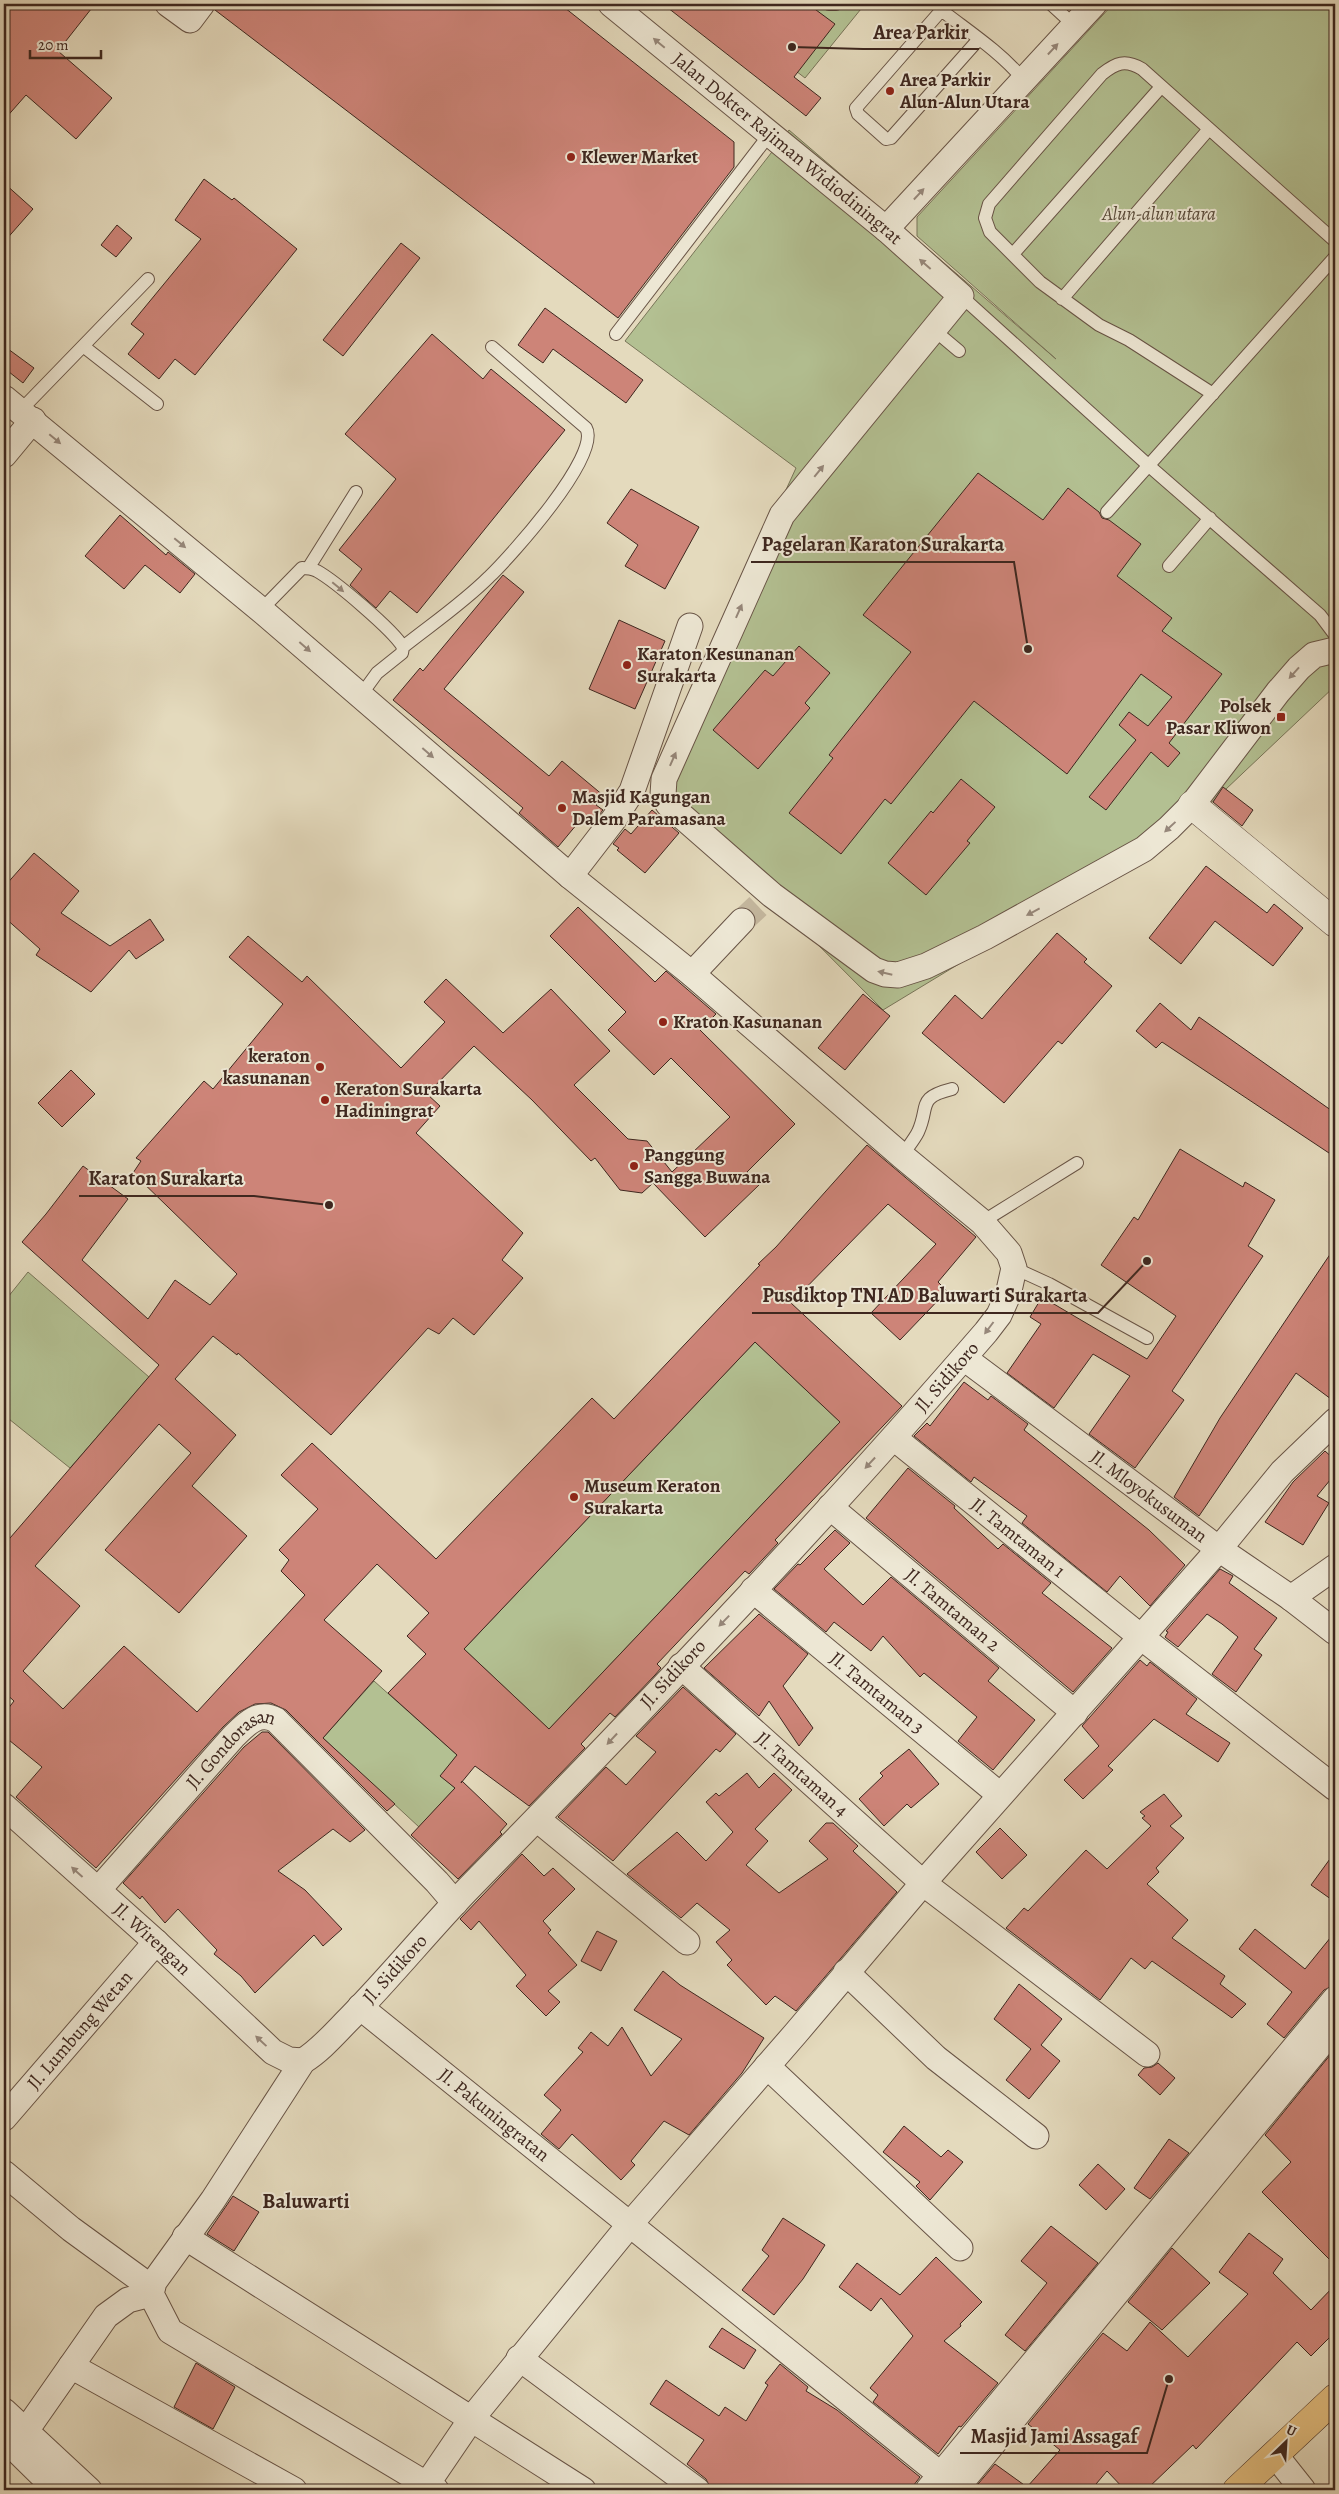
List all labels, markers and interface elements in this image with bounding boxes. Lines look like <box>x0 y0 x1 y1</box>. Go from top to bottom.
callout: Area Parkir <box>863 14 979 49</box>
text: Area Parkir <box>872 19 969 46</box>
scale bar <box>30 28 101 60</box>
text: 20 m <box>38 35 69 55</box>
one-way arrow <box>652 38 665 49</box>
one-way arrow <box>1047 43 1059 55</box>
street label: Jalan Dokter Rajiman Widiodiningrat <box>667 46 908 251</box>
place label: Area Parkir Alun-Alun Utara <box>899 67 1030 115</box>
marker: Area Parkir Alun-Alun Utara <box>884 85 896 97</box>
place label: Klewer Market <box>581 144 699 170</box>
marker: Klewer Market <box>565 151 577 163</box>
one-way arrow <box>913 188 925 200</box>
park label: Alun-alun utara <box>1101 201 1216 227</box>
one-way arrow <box>918 258 931 269</box>
one-way arrow <box>49 433 62 444</box>
one-way arrow <box>814 465 825 478</box>
callout: Pagelaran Karaton Surakarta <box>751 527 1014 562</box>
text: Pagelaran Karaton Surakarta <box>762 531 1005 558</box>
one-way arrow <box>174 537 187 548</box>
one-way arrow <box>332 582 345 593</box>
one-way arrow <box>736 604 744 618</box>
place label: Karaton Kesunanan Surakarta <box>637 641 795 689</box>
one-way arrow <box>298 642 311 653</box>
marker: Karaton Kesunanan Surakarta <box>621 659 633 671</box>
one-way arrow <box>1288 667 1300 679</box>
place label: Polsek Pasar Kliwon <box>1166 693 1271 741</box>
marker: Polsek Pasar Kliwon <box>1275 711 1287 723</box>
one-way arrow <box>421 748 434 759</box>
one-way arrow <box>669 752 677 766</box>
place label: Masjid Kagungan Dalem Paramasana <box>572 784 727 832</box>
marker: Masjid Kagungan Dalem Paramasana <box>556 802 568 814</box>
one-way arrow <box>1164 821 1177 832</box>
one-way arrow <box>1025 908 1040 916</box>
one-way arrow <box>878 969 893 977</box>
place label: Kraton Kasunanan <box>673 1009 823 1035</box>
marker: Kraton Kasunanan <box>657 1016 669 1028</box>
place label: keraton kasunanan <box>223 1043 310 1091</box>
marker: keraton kasunanan <box>314 1061 326 1073</box>
place label: Keraton Surakarta Hadiningrat <box>335 1076 483 1124</box>
marker: Keraton Surakarta Hadiningrat <box>319 1094 331 1106</box>
place label: Panggung Sangga Buwana <box>644 1142 771 1190</box>
marker: Panggung Sangga Buwana <box>628 1160 640 1172</box>
callout: Karaton Surakarta <box>79 1161 254 1196</box>
text: Karaton Surakarta <box>88 1165 244 1192</box>
callout: Pusdiktop TNI AD Baluwarti Surakarta <box>752 1278 1098 1313</box>
text: Pusdiktop TNI AD Baluwarti Surakarta <box>762 1282 1088 1309</box>
one-way arrow <box>984 1321 995 1334</box>
street label: Jl. Sidikoro <box>909 1336 985 1418</box>
street label: Jl. Mloyokusuman <box>1085 1444 1213 1549</box>
one-way arrow <box>864 1456 876 1468</box>
place label: Museum Keraton Surakarta <box>584 1473 721 1521</box>
marker: Museum Keraton Surakarta <box>568 1491 580 1503</box>
street label: Jl. Tamtaman 1 <box>965 1492 1071 1584</box>
street label: Jl. Tamtaman 2 <box>899 1562 1006 1658</box>
one-way arrow <box>718 1614 730 1626</box>
street label: Jl. Sidikoro <box>634 1634 712 1714</box>
street label: Jl. Tamtaman 3 <box>824 1646 930 1740</box>
street label: Jl. Gondorasan <box>180 1703 279 1795</box>
street label: Jl. Tamtaman 4 <box>749 1725 854 1823</box>
one-way arrow <box>606 1732 618 1744</box>
one-way arrow <box>71 1866 84 1877</box>
street label: Jl. Wirengan <box>108 1897 197 1981</box>
street label: Jl. Sidikoro <box>357 1928 433 2010</box>
street label: Jl. Lumbung Wetan <box>21 1965 139 2095</box>
one-way arrow <box>256 2035 268 2047</box>
street label: Jl. Pakuningratan <box>433 2062 555 2168</box>
district label: Baluwarti <box>262 2187 350 2215</box>
north arrow <box>1262 2416 1312 2466</box>
callout: Masjid Jami Assagaf <box>960 2418 1147 2453</box>
text: U <box>1283 2420 1299 2441</box>
text: Masjid Jami Assagaf <box>971 2423 1141 2450</box>

